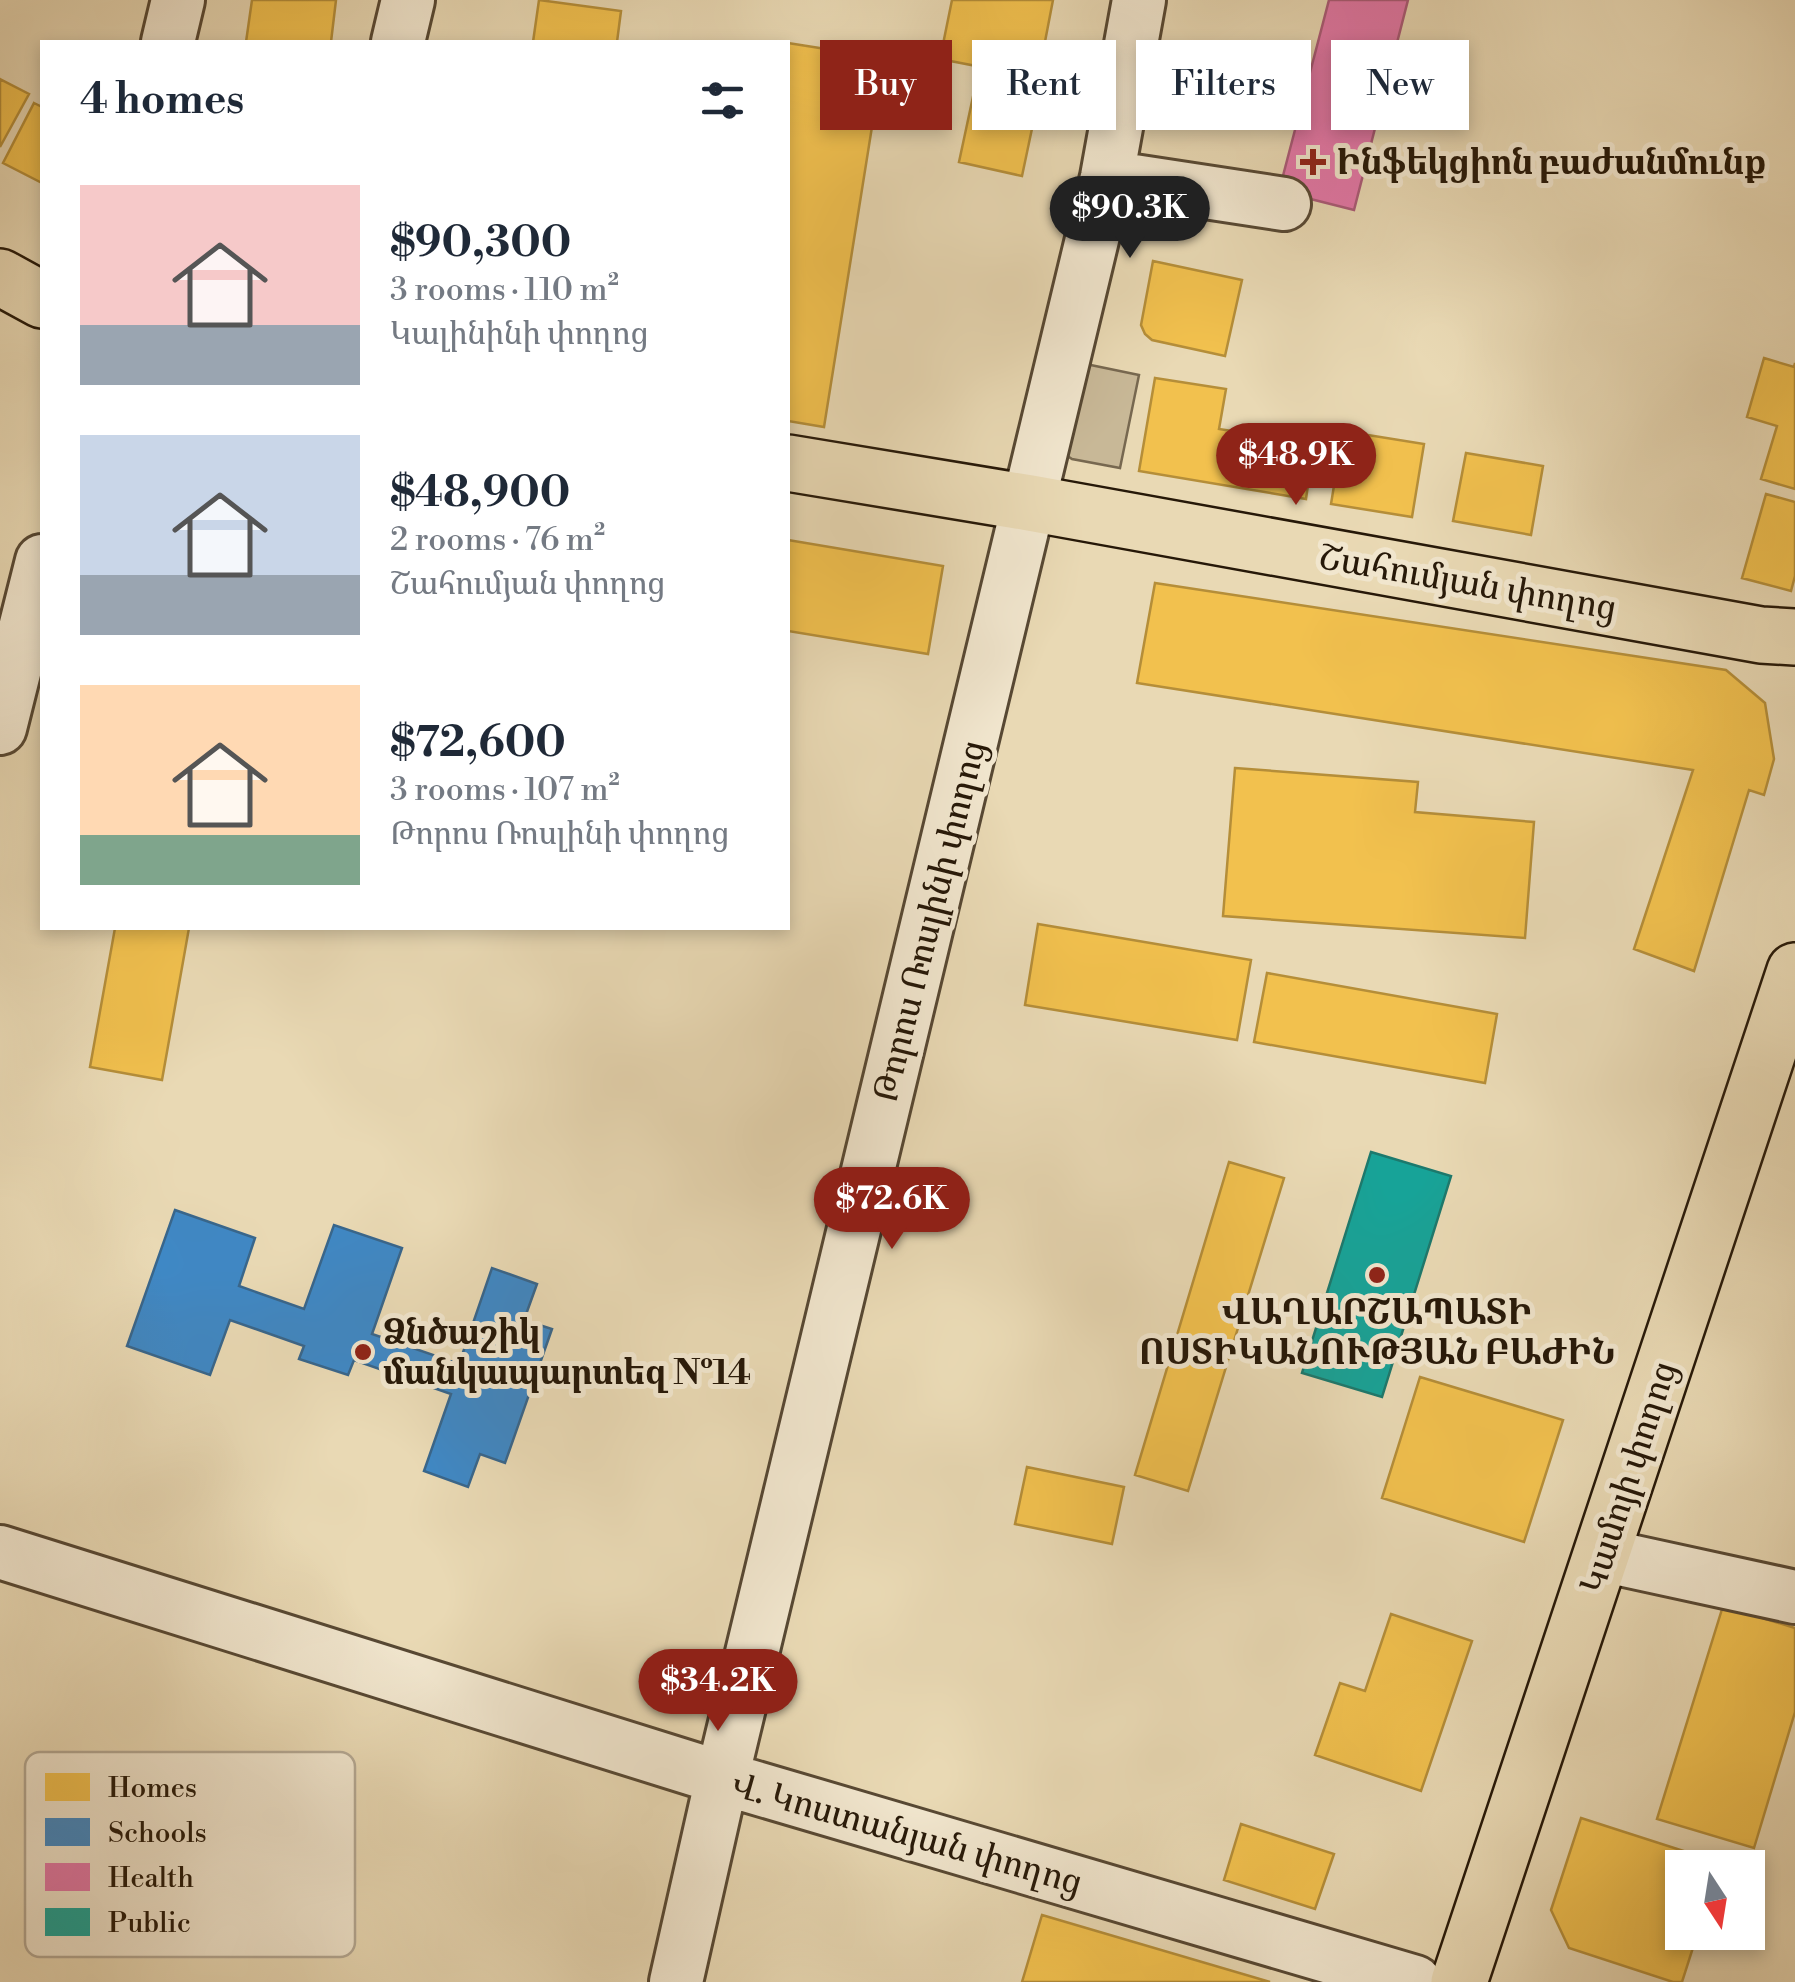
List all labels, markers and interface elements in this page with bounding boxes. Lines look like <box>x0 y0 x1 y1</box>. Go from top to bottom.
chip: Buy <box>820 40 952 130</box>
chip: Rent <box>972 40 1116 130</box>
chip: Filters <box>1136 40 1311 130</box>
chip: New <box>1331 40 1469 130</box>
icon: filters <box>695 73 750 128</box>
text: 4 homes <box>80 74 244 127</box>
place label: Ինֆեկցիոն բաժանմունք <box>1336 142 1766 185</box>
marker: Ինֆեկցիոն բաժանմունք <box>1300 149 1326 175</box>
pin: $90.3K <box>1049 176 1211 261</box>
text: $90.3K <box>1072 188 1188 228</box>
text: $90,300 <box>390 217 571 270</box>
icon: home <box>160 225 280 345</box>
text: 3 rooms · 110 m² <box>390 270 619 310</box>
text: Կալինինի փողոց <box>390 314 649 354</box>
pin: $48.9K <box>1215 423 1377 508</box>
text: $48.9K <box>1238 435 1354 475</box>
text: $48,900 <box>390 467 570 520</box>
icon: home <box>160 475 280 595</box>
text: 2 rooms · 76 m² <box>390 520 605 560</box>
street label: Շահումյան փողոց <box>1316 536 1620 631</box>
text: Շահումյան փողոց <box>390 564 665 604</box>
text: $72,600 <box>390 717 566 770</box>
icon: home <box>160 725 280 845</box>
street label: Թորոս Ռոսլինի փողոց <box>865 736 996 1107</box>
text: 3 rooms · 107 m² <box>390 770 620 810</box>
text: Թորոս Ռոսլինի փողոց <box>390 814 729 854</box>
pin: $72.6K <box>811 1167 973 1252</box>
text: $72.6K <box>836 1179 948 1219</box>
marker: ՎԱՂԱՐՇԱՊԱՏԻ ՈՍՏԻԿԱՆՈՒԹՅԱՆ ԲԱԺԻՆ <box>1366 1264 1388 1286</box>
place label: ՎԱՂԱՐՇԱՊԱՏԻ ՈՍՏԻԿԱՆՈՒԹՅԱՆ ԲԱԺԻՆ <box>1138 1292 1616 1375</box>
place label: Ձնծաշիկ մանկապարտեզ №14 <box>383 1312 751 1395</box>
marker: Ձնծաշիկ մանկապարտեզ №14 <box>352 1341 374 1363</box>
street label: Կամոյի փողոց <box>1572 1356 1687 1599</box>
pin: $34.2K <box>637 1649 799 1734</box>
text: $34.2K <box>661 1661 775 1701</box>
legend <box>25 1752 355 1957</box>
street label: Վ. Կոստանյան փողոց <box>726 1764 1087 1905</box>
text: Homes <box>108 1771 197 1806</box>
text: Schools <box>108 1816 207 1851</box>
north arrow <box>1665 1850 1765 1950</box>
map controls <box>1665 1850 1765 1950</box>
text: Health <box>108 1861 194 1896</box>
text: Public <box>108 1906 191 1941</box>

